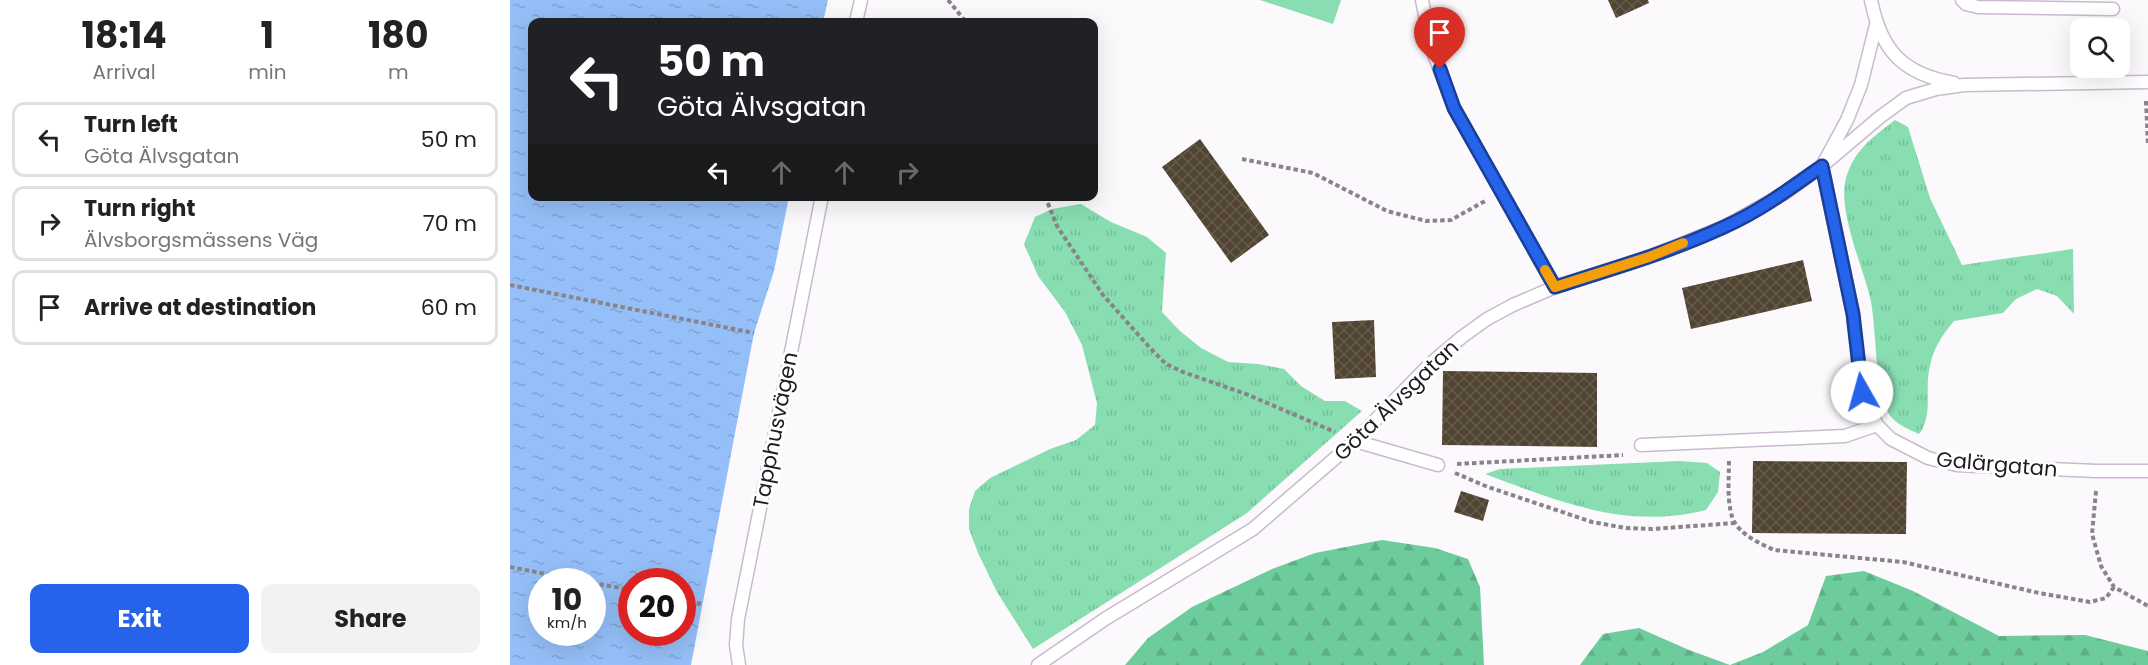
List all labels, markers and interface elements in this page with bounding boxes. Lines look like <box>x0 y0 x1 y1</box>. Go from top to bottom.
pin <box>1414 7 1465 69</box>
text: 18:14 <box>82 10 167 61</box>
text: 1 <box>261 10 274 61</box>
text: 180 <box>368 10 428 61</box>
icon: arrive <box>1423 16 1456 49</box>
map controls <box>2070 18 2130 78</box>
button: search <box>2070 18 2130 78</box>
text: 50 m <box>657 32 765 91</box>
icon: left <box>558 42 636 120</box>
text: Arrival <box>93 58 156 86</box>
text: min <box>248 58 286 86</box>
text: m <box>388 58 409 86</box>
text: Göta Älvsgatan <box>657 88 867 125</box>
text: Turn left <box>84 109 178 140</box>
icon: left <box>33 123 66 156</box>
text: 50 m <box>421 124 477 155</box>
text: Göta Älvsgatan <box>84 142 239 170</box>
icon: left <box>702 156 735 189</box>
icon: ahead <box>765 156 798 189</box>
icon: ahead <box>828 156 861 189</box>
icon: right <box>891 156 924 189</box>
text: Turn right <box>84 193 195 224</box>
icon: right <box>33 207 66 240</box>
text: 70 m <box>423 208 477 239</box>
text: Älvsborgsmässens Väg <box>84 226 318 254</box>
icon: arrive <box>33 291 66 324</box>
text: Arrive at destination <box>84 292 316 323</box>
text: 60 m <box>421 292 477 323</box>
street label: Göta Älvsgatan <box>1327 333 1465 467</box>
street label: Tapphusvägen <box>746 349 804 511</box>
position arrow <box>1830 360 1894 424</box>
street label: Galärgatan <box>1935 444 2059 484</box>
speed limit sign: 20 <box>618 568 696 646</box>
text: 10 <box>552 578 582 621</box>
button: Exit <box>30 584 249 653</box>
button: Share <box>261 584 480 653</box>
text: km/h <box>547 612 587 633</box>

